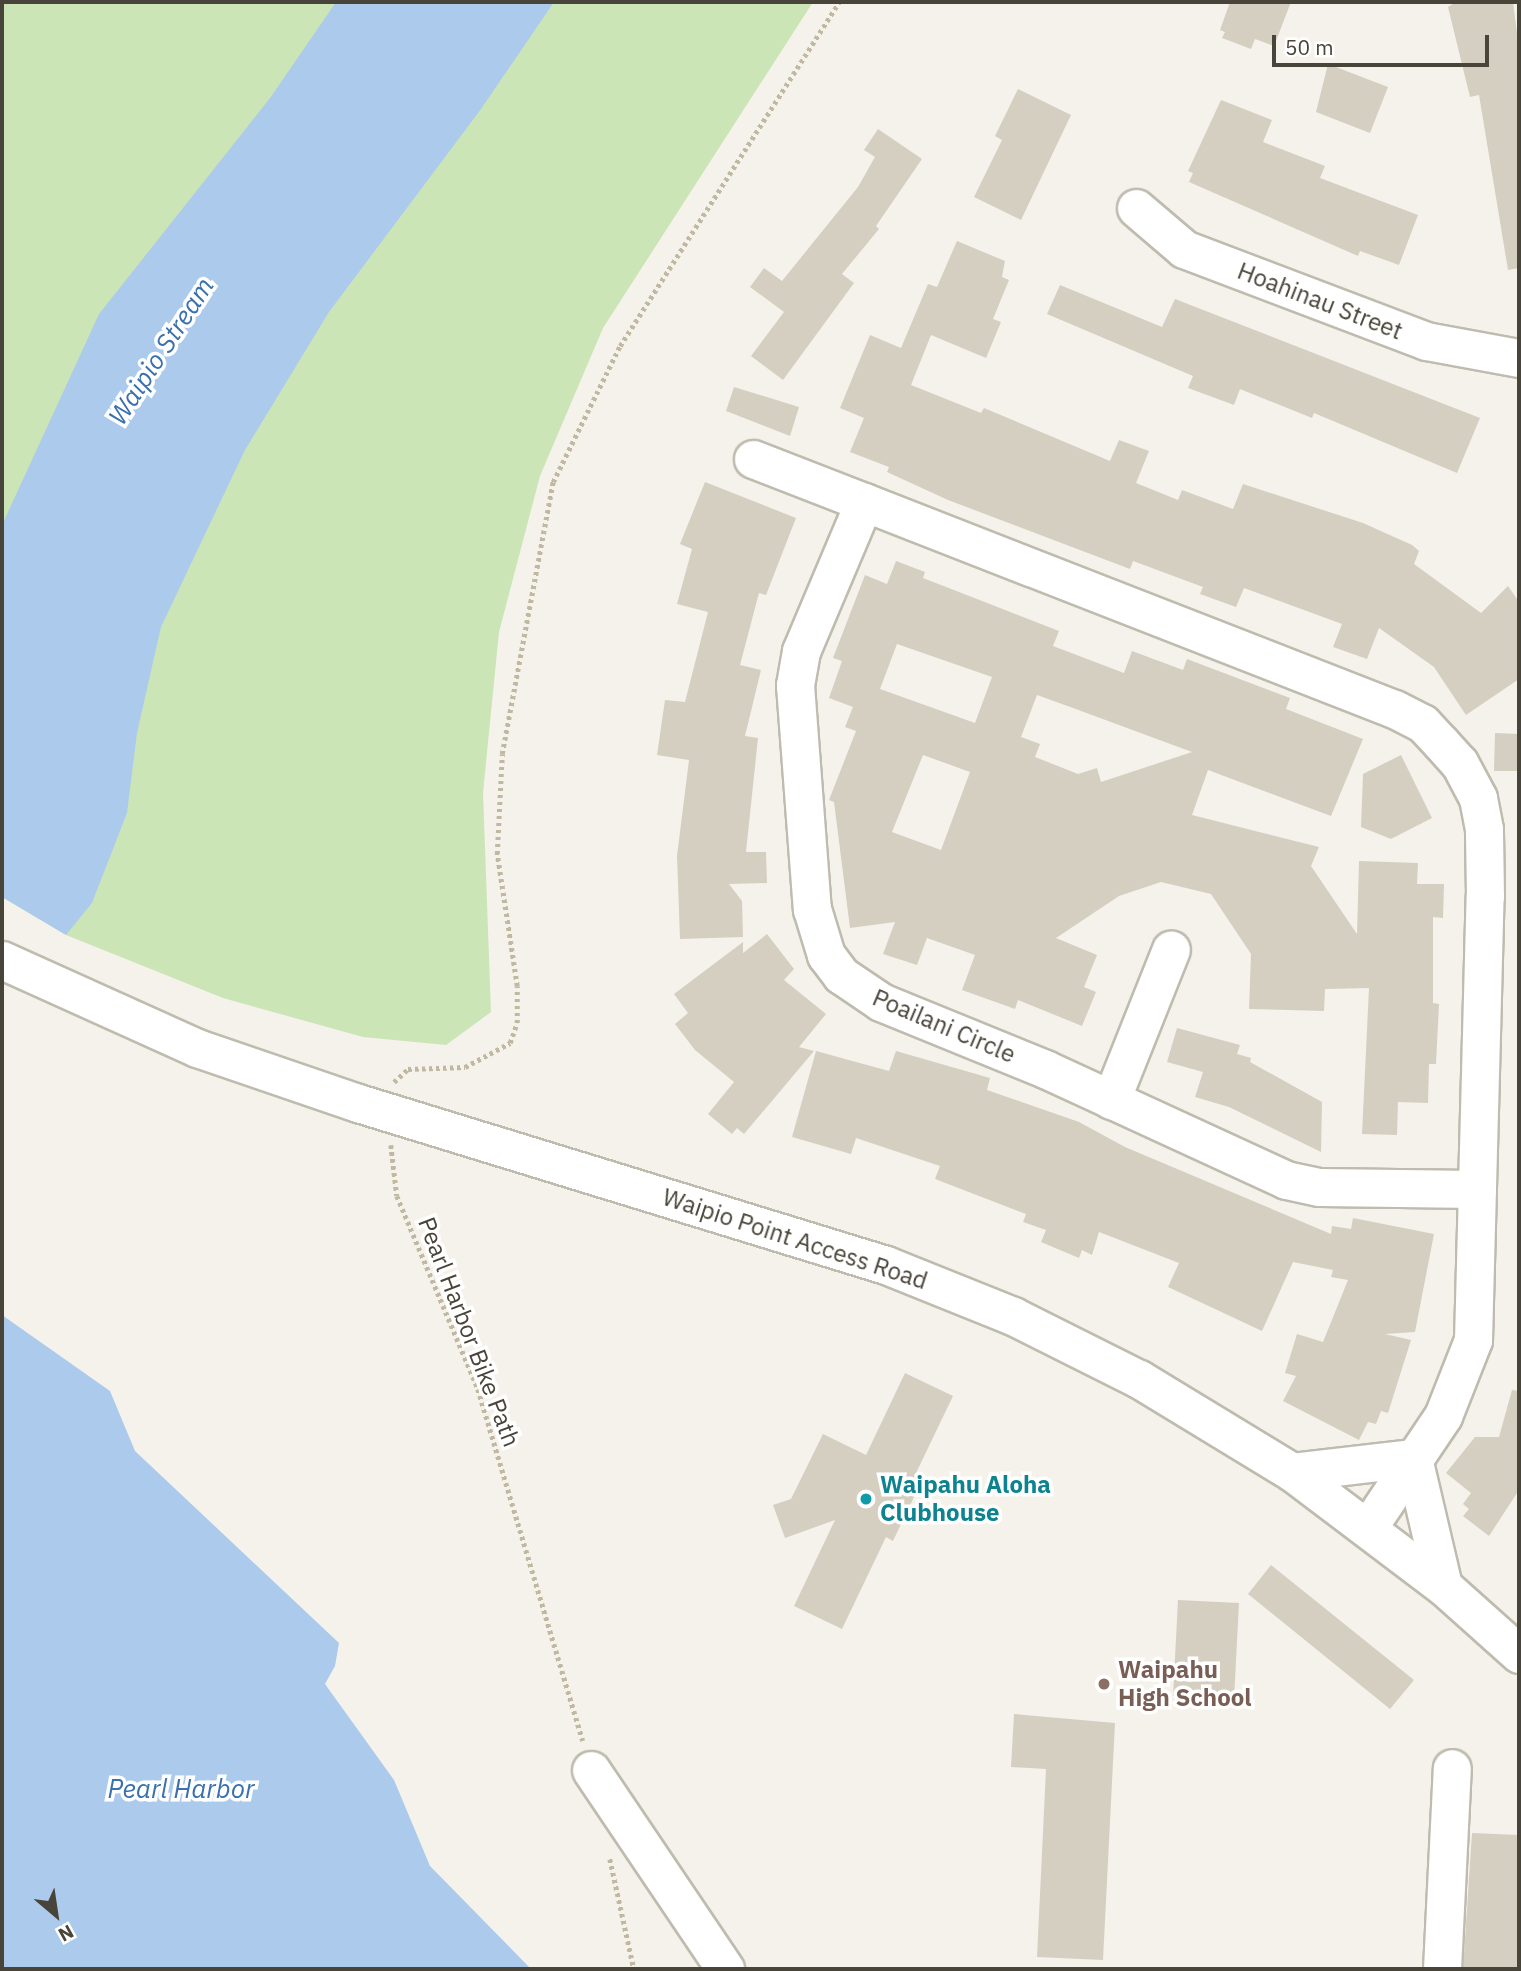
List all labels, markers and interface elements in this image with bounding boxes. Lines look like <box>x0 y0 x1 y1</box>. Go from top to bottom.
scale bar <box>1276 21 1493 65</box>
text: 50 m <box>1285 33 1334 61</box>
street label: Hoahinau Street <box>1233 256 1407 346</box>
water label: Waipio Stream <box>102 271 220 431</box>
street label: Poailani Circle <box>868 983 1020 1069</box>
street label: Waipio Point Access Road <box>659 1183 931 1295</box>
street label: Pearl Harbor Bike Path <box>412 1213 526 1451</box>
place label: Waipahu Aloha Clubhouse <box>880 1471 1051 1527</box>
marker: Waipahu Aloha Clubhouse <box>858 1491 874 1507</box>
place label: Waipahu High School <box>1118 1656 1251 1712</box>
marker: Waipahu High School <box>1096 1676 1112 1692</box>
water label: Pearl Harbor <box>108 1773 254 1805</box>
north arrow <box>21 1880 91 1950</box>
text: N <box>54 1920 78 1947</box>

